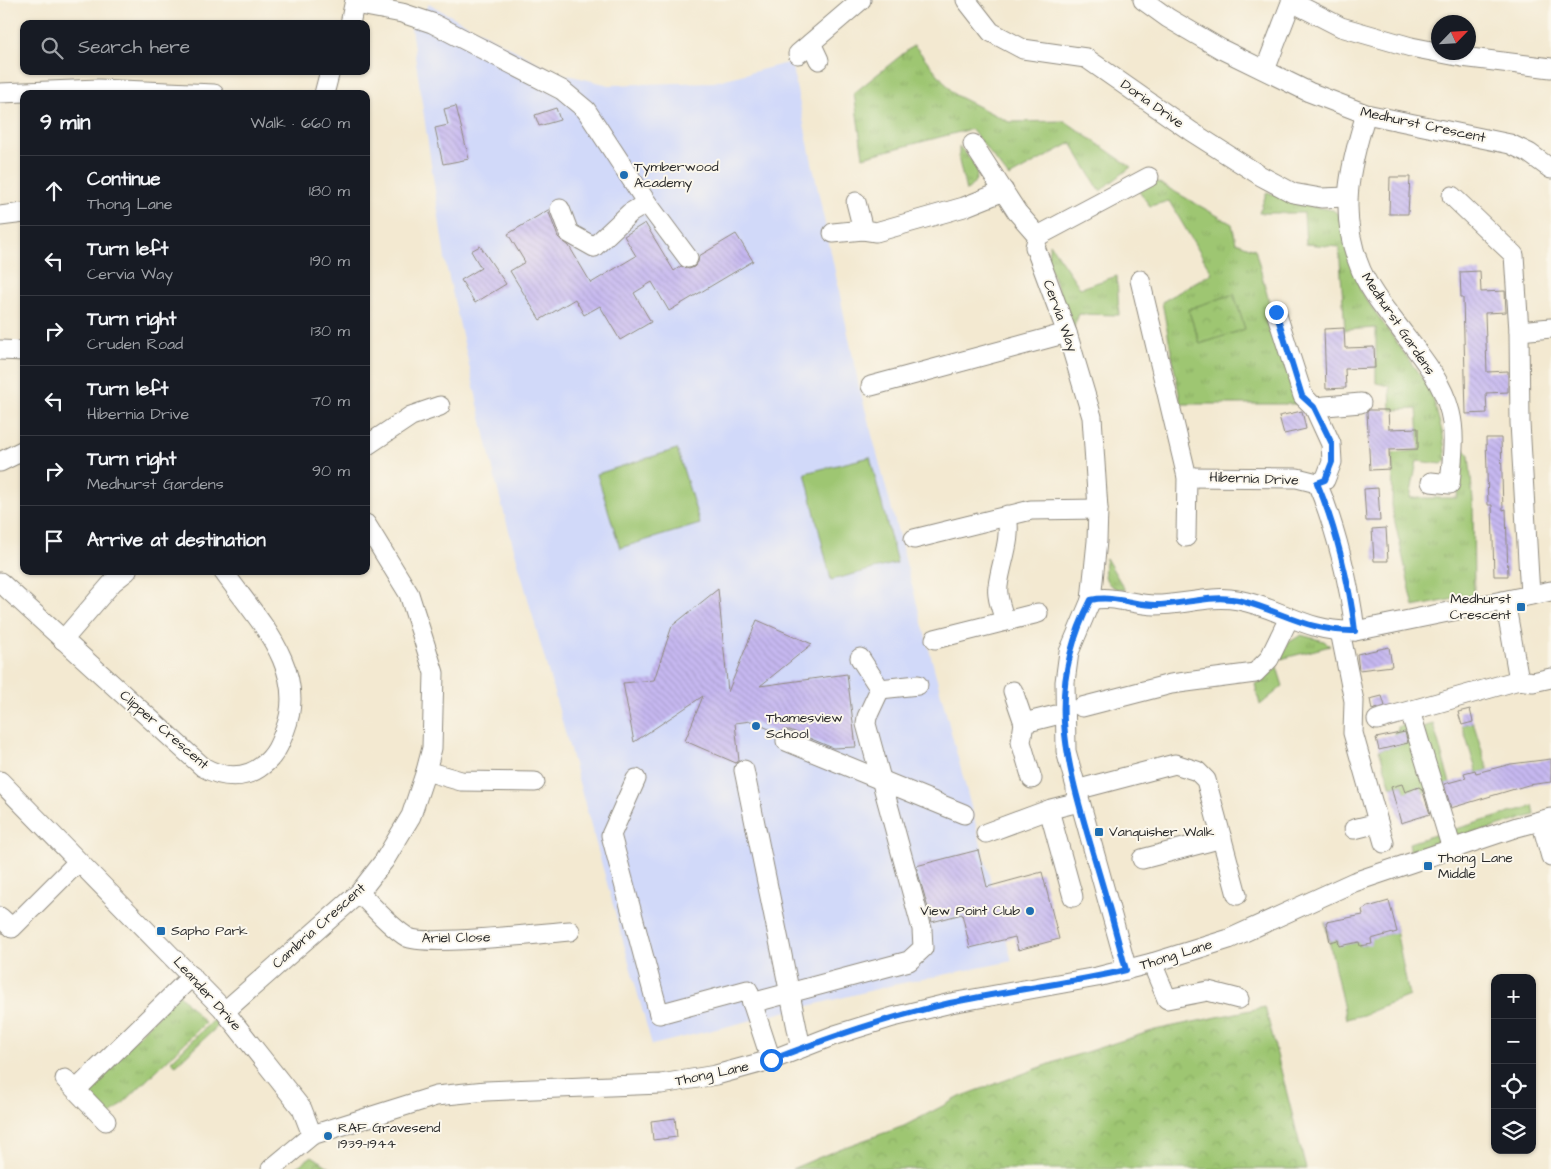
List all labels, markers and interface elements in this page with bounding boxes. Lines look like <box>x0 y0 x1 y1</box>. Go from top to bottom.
north arrow <box>1431 15 1476 60</box>
search box <box>20 20 370 75</box>
icon: search <box>38 34 66 62</box>
text: Search here <box>78 34 190 61</box>
street label: Doria Drive <box>1116 75 1188 133</box>
street label: Medhurst Crescent <box>1358 102 1488 148</box>
text: 9 min <box>40 108 90 137</box>
text: Walk · 660 m <box>250 112 350 134</box>
place label: Tymberwood Academy <box>634 157 719 193</box>
text: Continue <box>87 166 161 193</box>
marker: Tymberwood Academy <box>618 169 630 181</box>
icon: ahead <box>40 177 68 205</box>
text: 180 m <box>309 180 350 202</box>
text: Thong Lane <box>87 193 172 215</box>
text: Turn left <box>87 236 168 263</box>
icon: left <box>40 247 68 275</box>
text: 190 m <box>310 250 350 272</box>
text: Cervia Way <box>87 263 173 285</box>
street label: Medhurst Gardens <box>1356 269 1440 379</box>
street label: Cervia Way <box>1038 277 1082 355</box>
route end <box>1265 301 1288 324</box>
text: Turn right <box>87 306 176 333</box>
icon: right <box>40 317 68 345</box>
text: 130 m <box>311 320 350 342</box>
text: Cruden Road <box>87 333 183 355</box>
text: Turn left <box>87 376 168 403</box>
icon: left <box>40 387 68 415</box>
text: 70 m <box>311 390 350 412</box>
text: Hibernia Drive <box>87 403 189 425</box>
text: Turn right <box>87 446 176 473</box>
icon: right <box>40 457 68 485</box>
text: 90 m <box>312 460 350 482</box>
street label: Hibernia Drive <box>1209 467 1299 491</box>
text: Medhurst Gardens <box>87 473 224 495</box>
icon: arrive <box>40 527 68 555</box>
text: Arrive at destination <box>87 527 266 554</box>
place label: Medhurst Crescent <box>1450 589 1511 625</box>
marker: Medhurst Crescent <box>1515 601 1527 613</box>
street label: Clipper Crescent <box>115 686 213 775</box>
place label: Thamesview School <box>766 708 843 744</box>
marker: Thamesview School <box>750 720 762 732</box>
place label: Vanquisher Walk <box>1109 822 1215 842</box>
marker: Vanquisher Walk <box>1093 826 1105 838</box>
place label: Thong Lane Middle <box>1438 848 1513 884</box>
marker: Thong Lane Middle <box>1422 860 1434 872</box>
street label: Cambria Crescent <box>268 878 370 973</box>
place label: View Point Club <box>920 901 1020 921</box>
marker: View Point Club <box>1024 905 1036 917</box>
place label: Sapho Park <box>171 921 248 941</box>
marker: Sapho Park <box>155 925 167 937</box>
street label: Ariel Close <box>421 927 491 949</box>
street label: Thong Lane <box>1137 934 1215 975</box>
street label: Leander Drive <box>168 953 246 1036</box>
map controls <box>1491 974 1536 1154</box>
button: + <box>1491 974 1536 1019</box>
button: − <box>1491 1019 1536 1064</box>
route start <box>760 1049 783 1072</box>
street label: Thong Lane <box>673 1056 751 1092</box>
button: locate <box>1491 1064 1536 1109</box>
button: layers <box>1491 1109 1536 1154</box>
place label: RAF Gravesend 1939-1944 <box>338 1118 440 1154</box>
marker: RAF Gravesend 1939-1944 <box>322 1130 334 1142</box>

